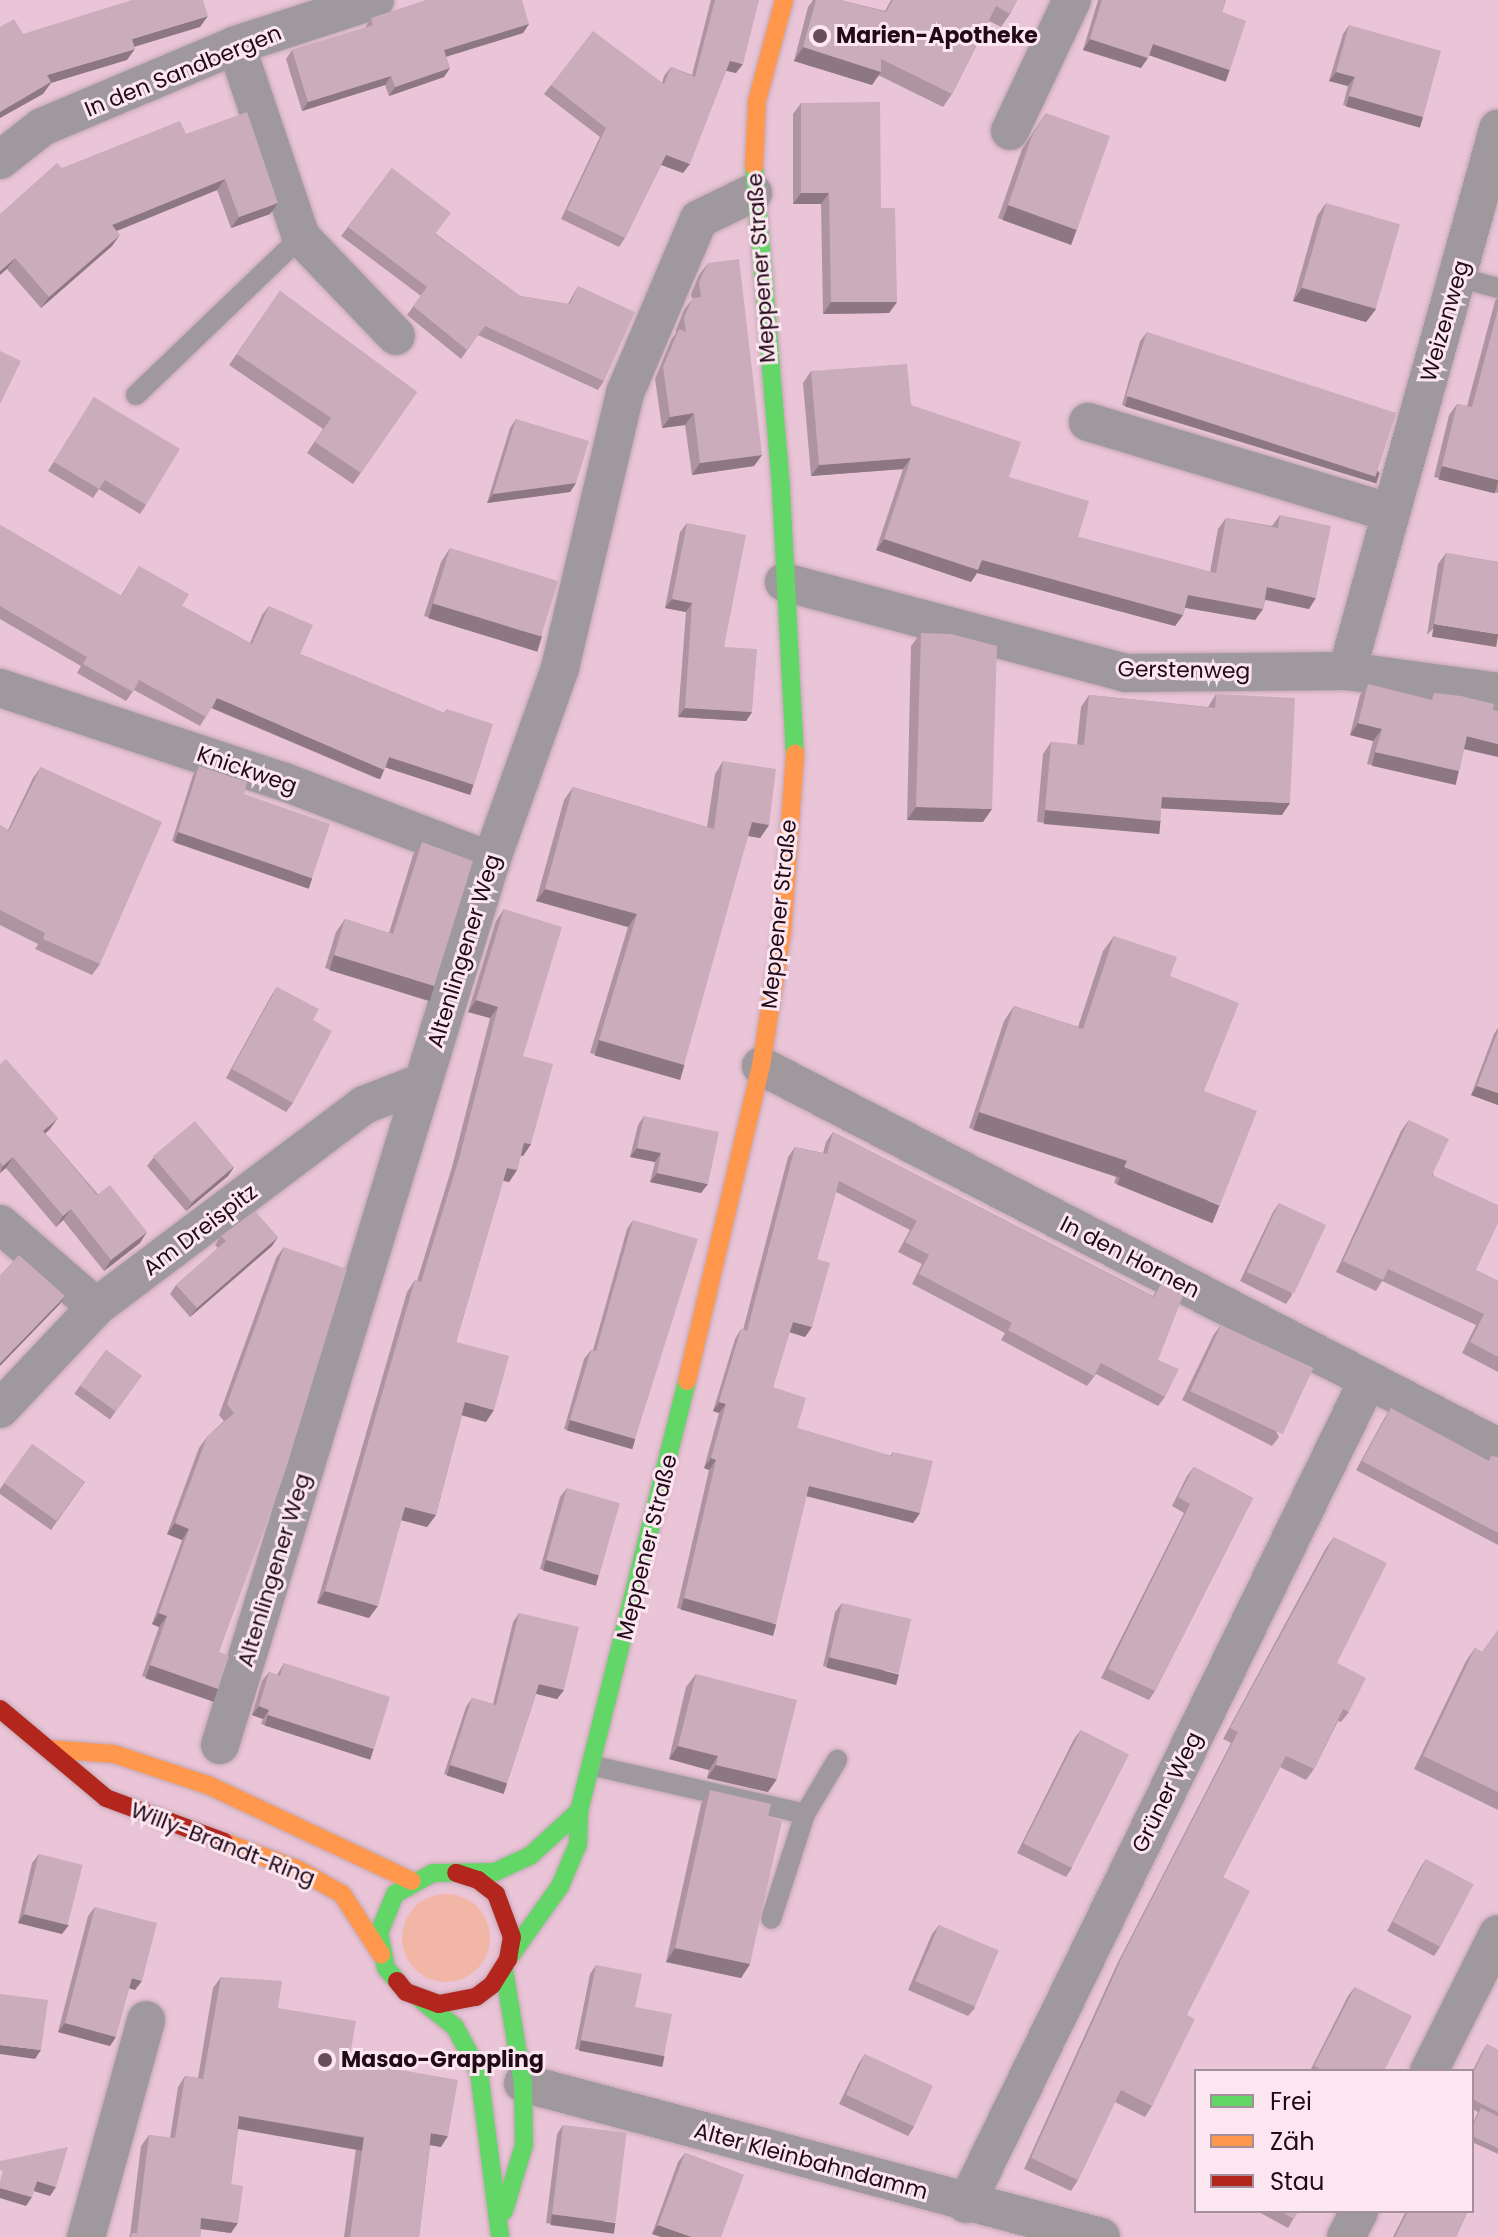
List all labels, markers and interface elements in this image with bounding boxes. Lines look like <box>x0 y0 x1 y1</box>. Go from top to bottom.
street label: In den Sandbergen <box>81 19 285 123</box>
place label: Marien-Apotheke <box>836 23 1038 49</box>
marker: Marien-Apotheke <box>811 27 829 45</box>
street label: Meppener Straße <box>741 172 781 364</box>
street label: Weizenweg <box>1415 257 1475 385</box>
street label: Gerstenweg <box>1117 656 1251 684</box>
street label: Knickweg <box>194 741 300 799</box>
street label: Meppener Straße <box>756 818 802 1010</box>
street label: Altenlingener Weg <box>422 851 506 1051</box>
street label: Am Dreispitz <box>138 1179 262 1281</box>
street label: In den Hornen <box>1056 1210 1204 1304</box>
street label: Meppener Straße <box>611 1451 683 1643</box>
street label: Altenlingener Weg <box>232 1470 316 1670</box>
street label: Grüner Weg <box>1126 1727 1208 1857</box>
street label: Willy-Brandt-Ring <box>127 1797 319 1891</box>
place label: Masao-Grappling <box>341 2047 544 2073</box>
marker: Masao-Grappling <box>316 2051 334 2069</box>
legend <box>1194 2069 1474 2213</box>
text: Frei <box>1270 2085 1312 2118</box>
street label: Alter Kleinbahndamm <box>691 2117 931 2205</box>
text: Zäh <box>1270 2125 1315 2158</box>
text: Stau <box>1270 2165 1324 2198</box>

